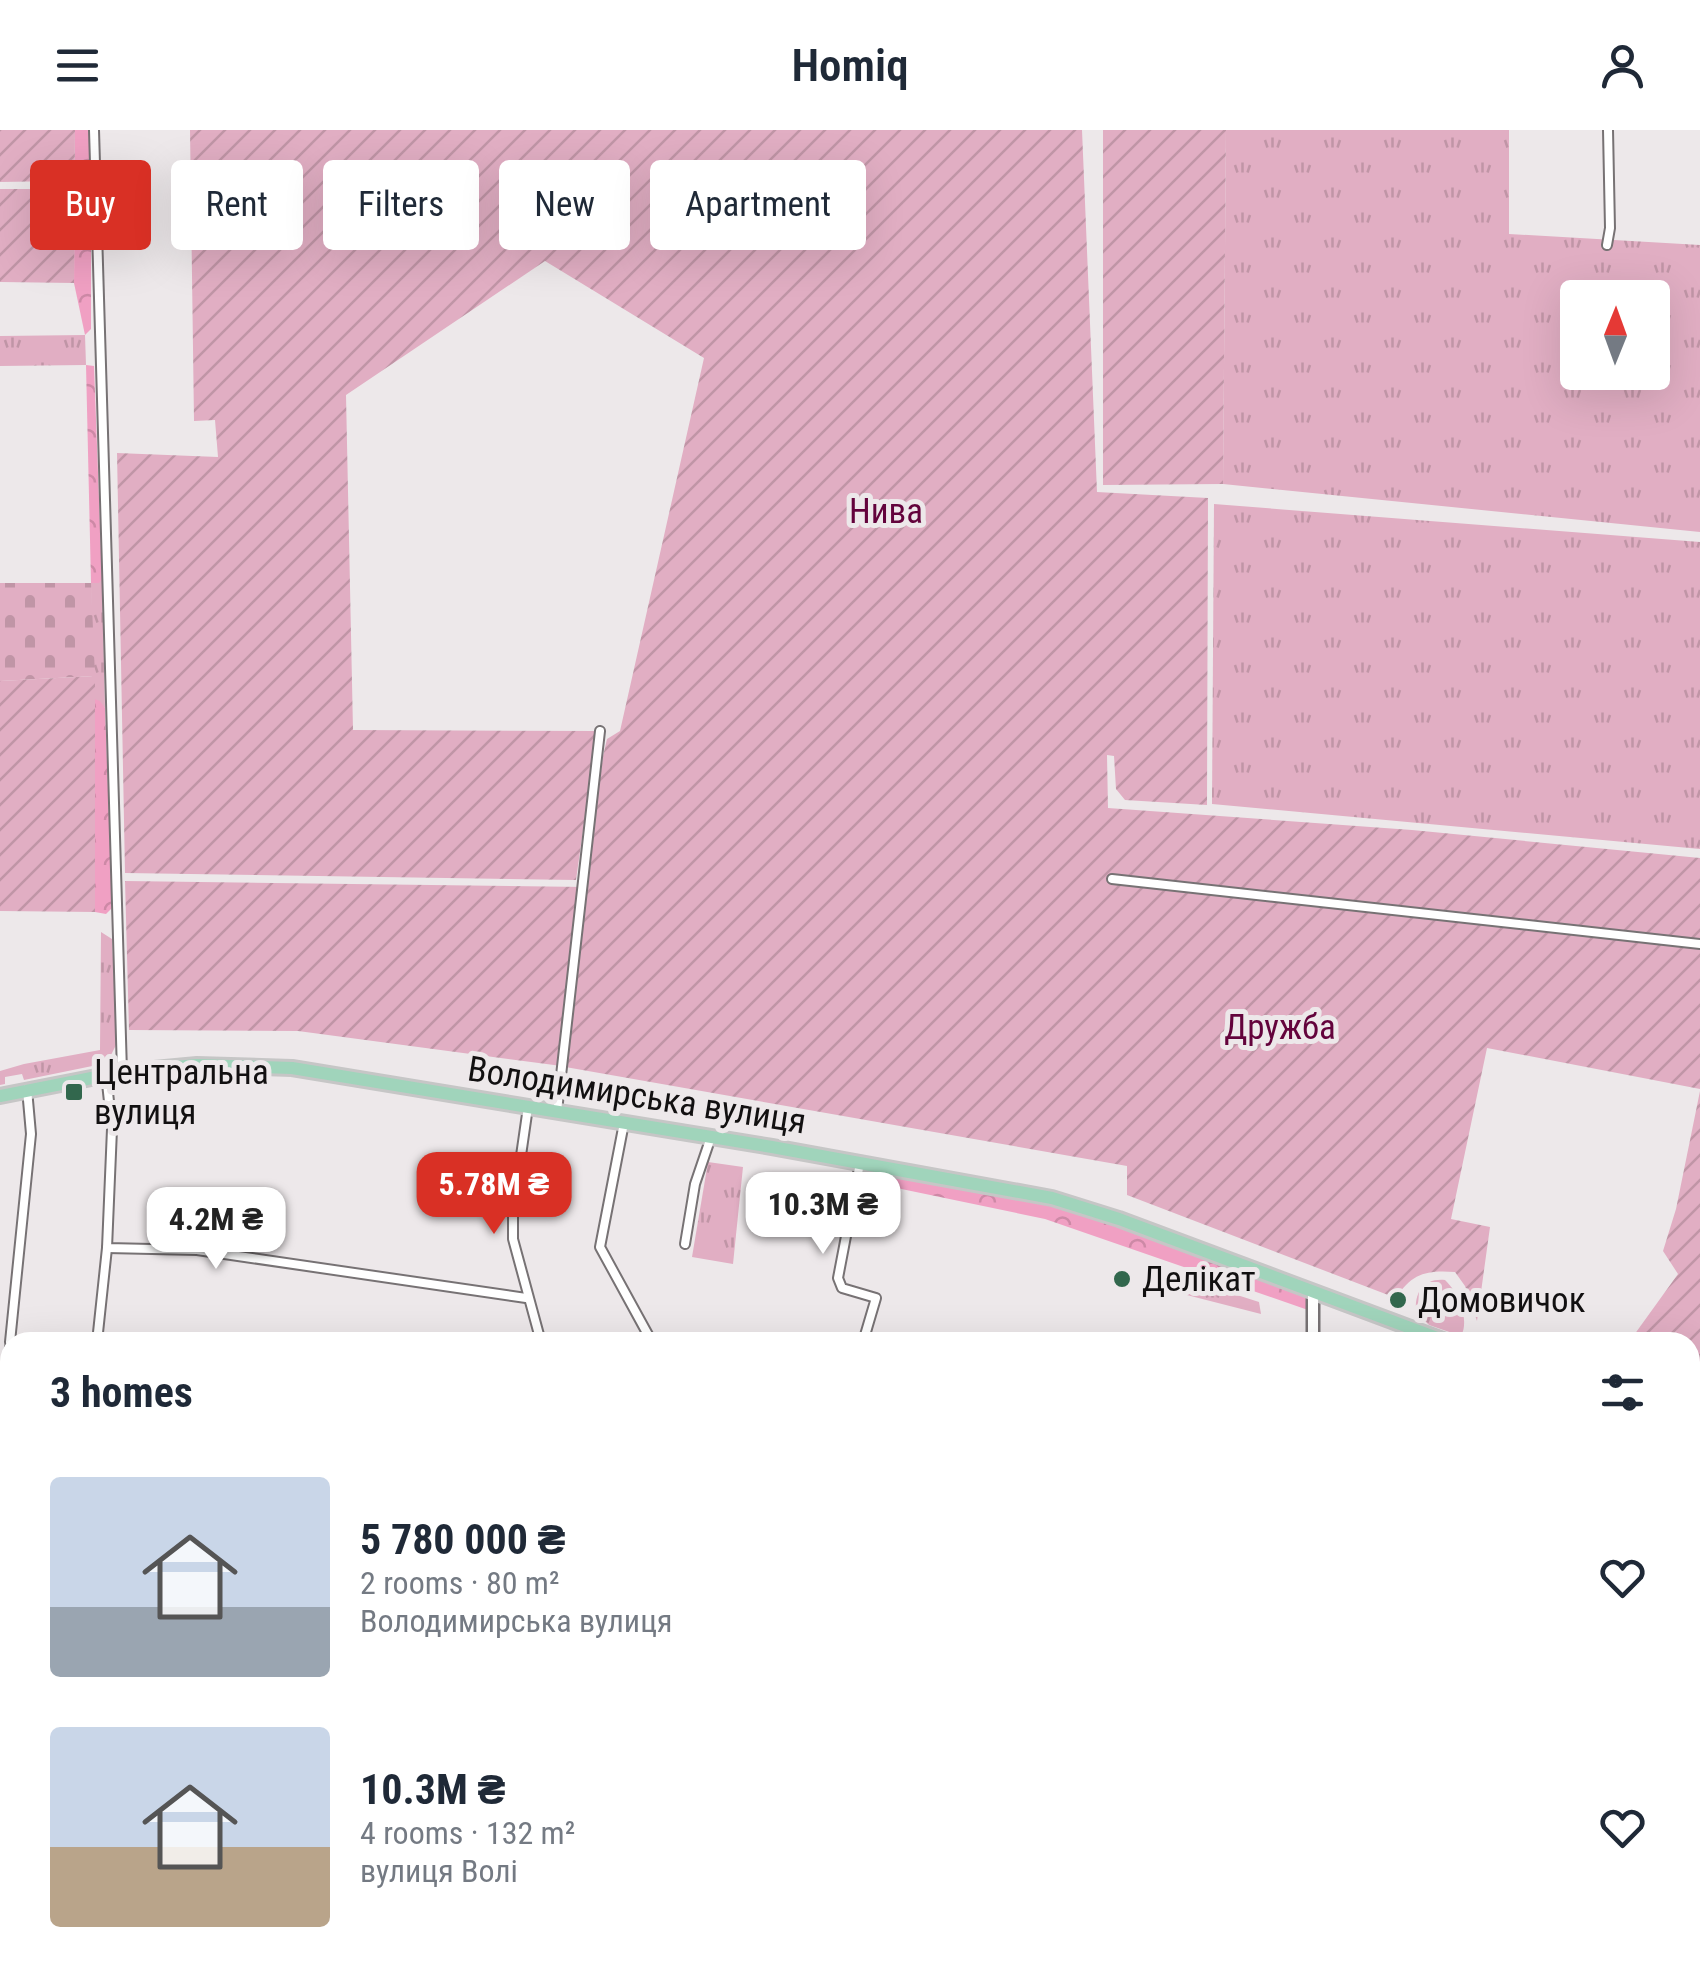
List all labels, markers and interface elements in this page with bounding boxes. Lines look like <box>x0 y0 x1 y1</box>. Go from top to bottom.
icon: menu <box>50 38 105 93</box>
icon: person <box>1595 38 1650 93</box>
text: Homiq <box>791 39 909 92</box>
chip: Buy <box>30 160 151 250</box>
chip: Rent <box>171 160 303 250</box>
chip: Filters <box>323 160 479 250</box>
chip: New <box>499 160 630 250</box>
chip: Apartment <box>650 160 866 250</box>
north arrow <box>1560 280 1670 390</box>
map controls <box>1560 280 1670 390</box>
park label: Нива <box>849 491 923 532</box>
park label: Дружба <box>1224 1007 1336 1048</box>
street label: Володимирська вулиця <box>465 1049 809 1142</box>
place label: Центральна вулиця <box>94 1052 269 1133</box>
marker: Центральна вулиця <box>63 1081 85 1103</box>
pin: 5.78M ₴ <box>402 1152 586 1237</box>
text: 5.78M ₴ <box>439 1165 549 1203</box>
pin: 10.3M ₴ <box>731 1172 915 1257</box>
text: 10.3M ₴ <box>768 1185 878 1223</box>
pin: 4.2M ₴ <box>135 1187 297 1272</box>
text: 4.2M ₴ <box>169 1200 263 1238</box>
place label: Делікат <box>1142 1259 1256 1300</box>
marker: Делікат <box>1111 1268 1133 1290</box>
place label: Домовичок <box>1418 1280 1586 1321</box>
marker: Домовичок <box>1387 1289 1409 1311</box>
icon: filters <box>1595 1365 1650 1420</box>
text: 3 homes <box>50 1368 193 1417</box>
text: 5 780 000 ₴ <box>360 1515 566 1564</box>
icon: home <box>130 1517 250 1637</box>
icon: heart <box>1595 1550 1650 1605</box>
text: 2 rooms · 80 m² <box>360 1564 559 1602</box>
text: Володимирська вулиця <box>360 1602 673 1640</box>
text: 10.3M ₴ <box>360 1765 505 1814</box>
icon: home <box>130 1767 250 1887</box>
icon: heart <box>1595 1800 1650 1855</box>
text: 4 rooms · 132 m² <box>360 1814 575 1852</box>
text: вулиця Волі <box>360 1852 518 1890</box>

